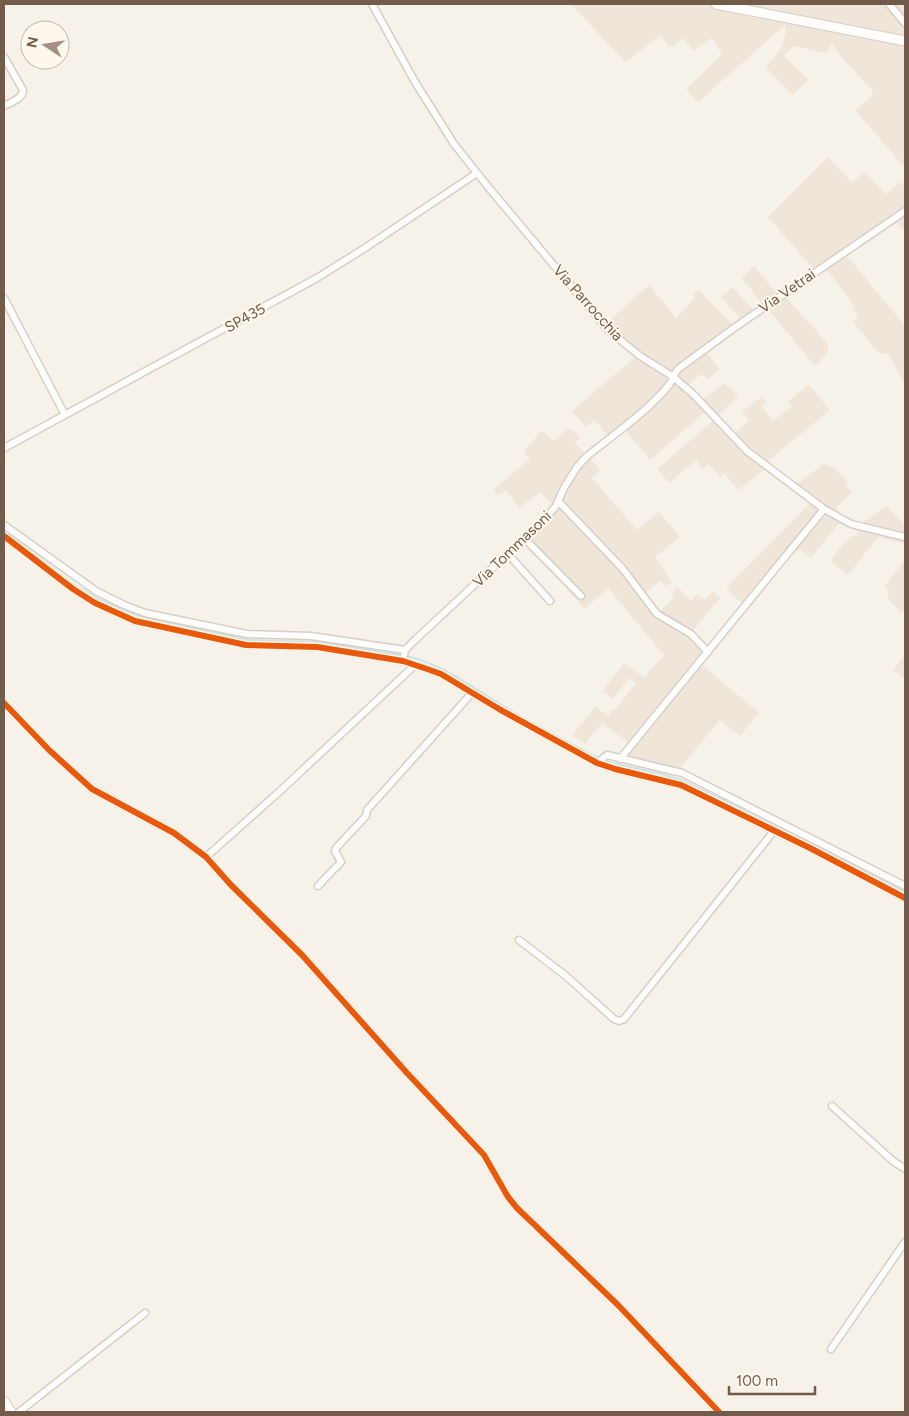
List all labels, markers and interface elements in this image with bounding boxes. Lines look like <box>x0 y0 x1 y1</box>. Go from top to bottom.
north arrow <box>20 20 70 70</box>
text: N <box>23 35 42 49</box>
street label: Via Parrocchia <box>549 261 627 345</box>
street label: Via Vetrai <box>755 265 819 317</box>
street label: SP435 <box>221 299 269 337</box>
street label: Via Tommasoni <box>469 507 555 591</box>
scale bar <box>729 1364 815 1396</box>
text: 100 m <box>736 1372 778 1390</box>

